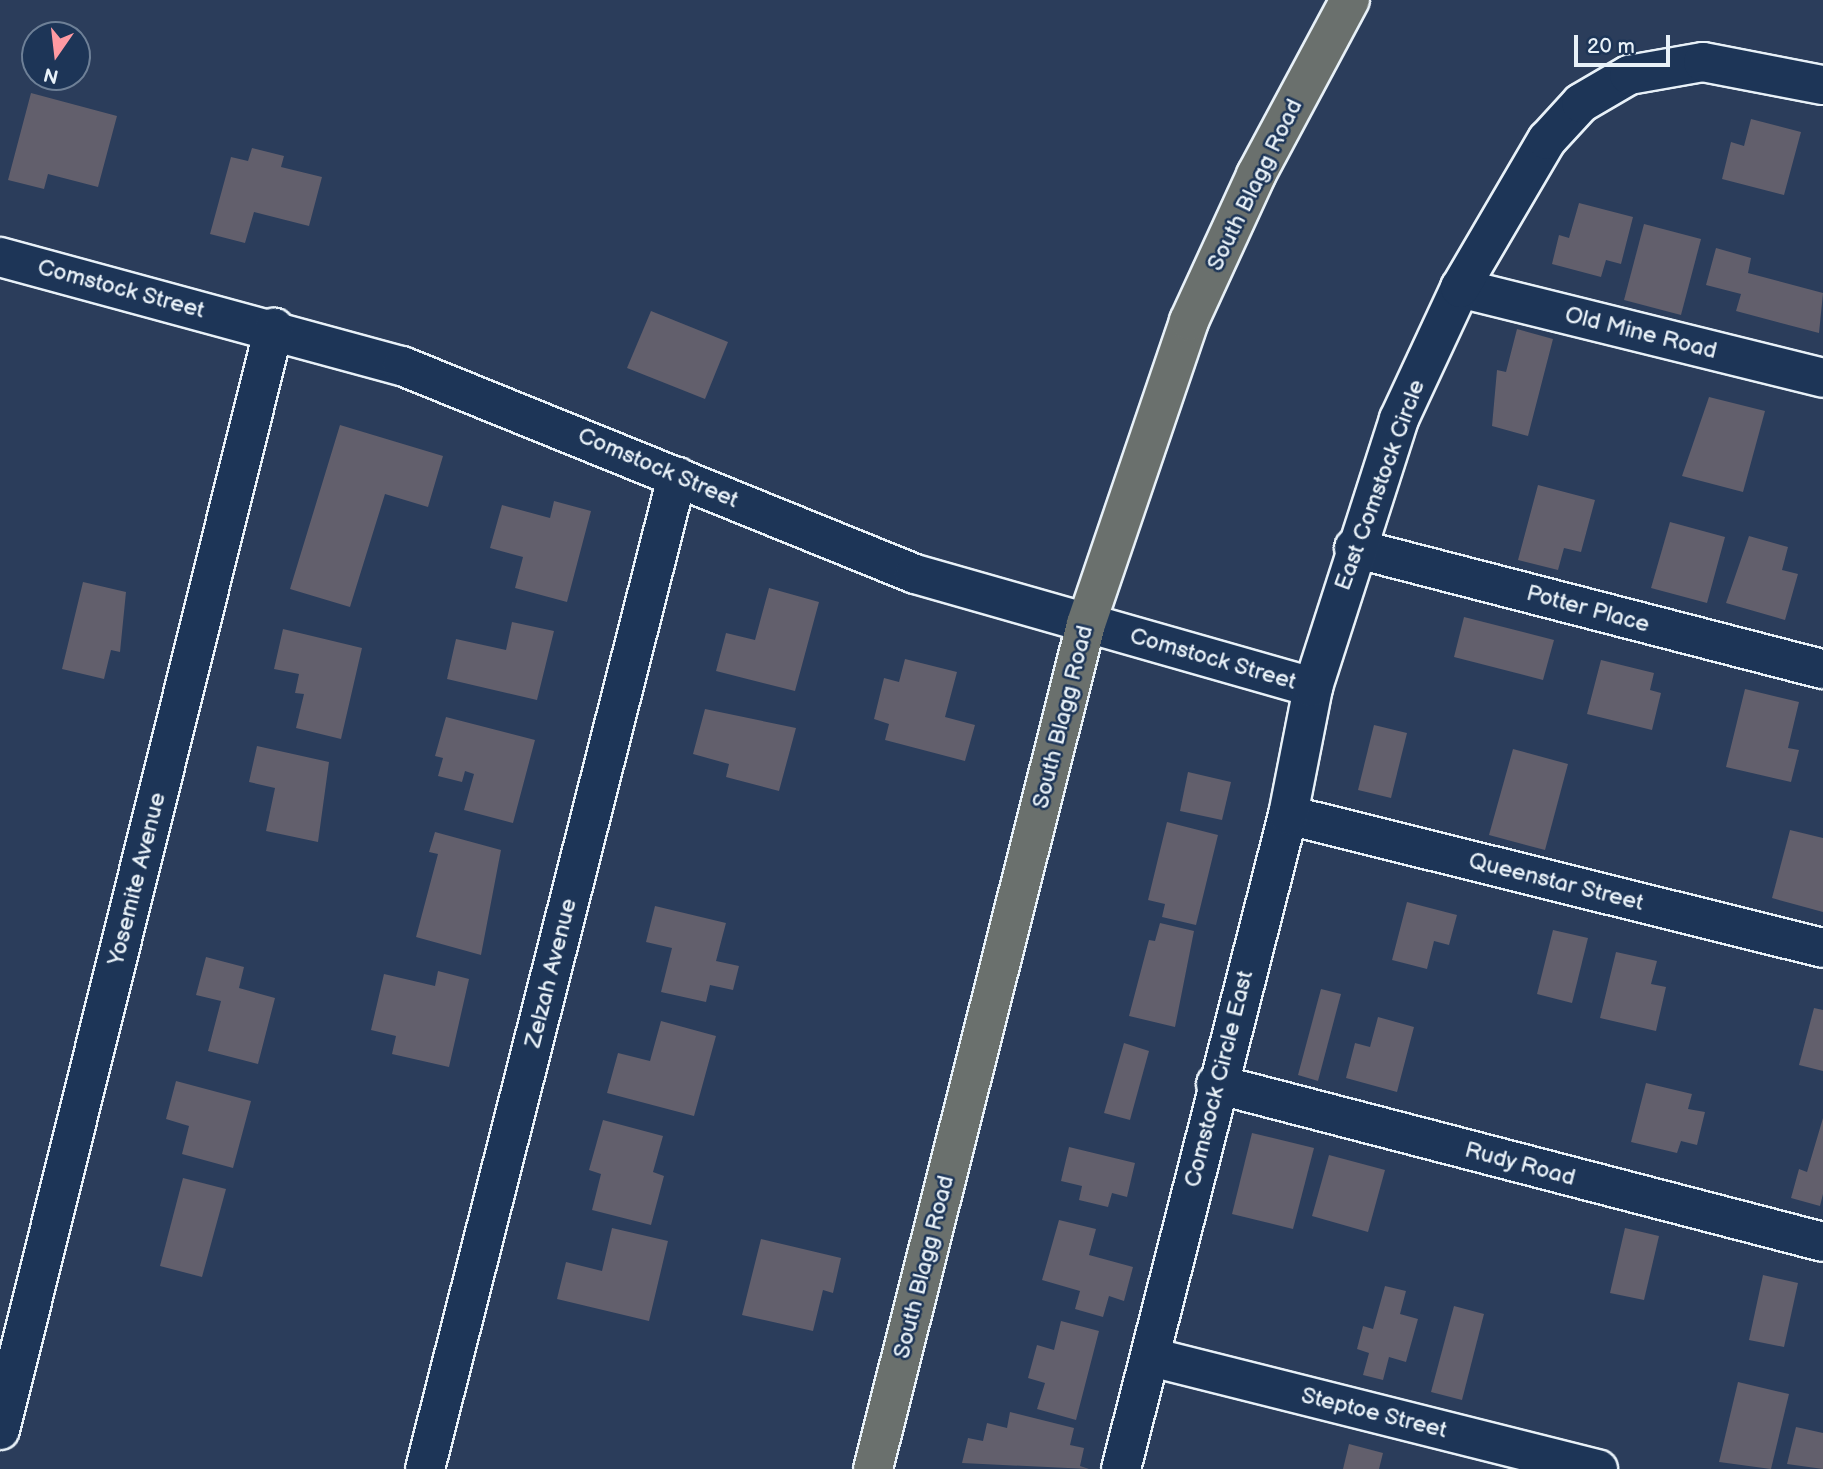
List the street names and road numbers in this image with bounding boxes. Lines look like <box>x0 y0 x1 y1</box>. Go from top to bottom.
street label: South Blagg Road <box>1201 95 1309 275</box>
street label: Comstock Street <box>34 253 208 325</box>
street label: Old Mine Road <box>1562 301 1720 365</box>
street label: East Comstock Circle <box>1329 376 1431 594</box>
street label: Comstock Street <box>573 422 743 514</box>
street label: Potter Place <box>1523 579 1653 639</box>
street label: Comstock Street <box>1126 622 1300 696</box>
street label: South Blagg Road <box>1027 623 1099 811</box>
street label: Yosemite Avenue <box>102 790 172 968</box>
street label: Queenstar Street <box>1466 847 1646 917</box>
street label: Zelzah Avenue <box>519 896 583 1050</box>
street label: Comstock Circle East <box>1179 968 1259 1190</box>
street label: Rudy Road <box>1461 1136 1579 1192</box>
street label: South Blagg Road <box>888 1173 960 1361</box>
street label: Steptoe Street <box>1298 1382 1450 1444</box>

